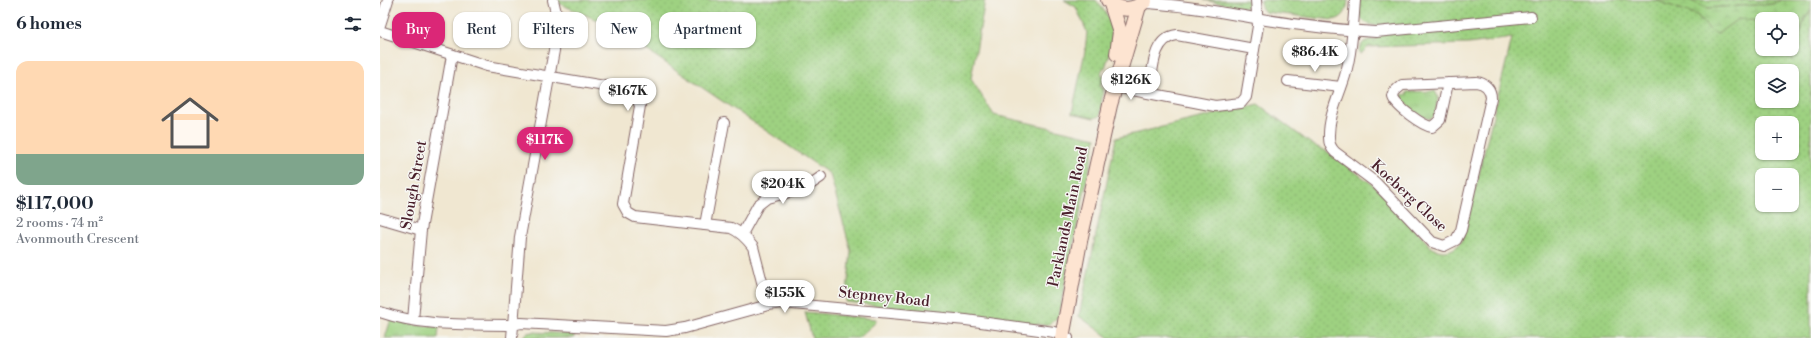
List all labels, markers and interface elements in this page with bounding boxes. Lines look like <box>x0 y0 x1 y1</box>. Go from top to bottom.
chip: Buy <box>392 12 445 48</box>
chip: Rent <box>453 12 511 48</box>
chip: Filters <box>519 12 588 48</box>
chip: New <box>596 12 651 48</box>
chip: Apartment <box>659 12 756 48</box>
map controls <box>1755 12 1799 212</box>
button: locate <box>1755 12 1799 56</box>
text: 6 homes <box>16 13 82 35</box>
icon: filters <box>342 13 364 35</box>
pin: $86.4K <box>1282 39 1348 73</box>
text: $86.4K <box>1291 44 1339 60</box>
button: layers <box>1755 64 1799 108</box>
pin: $126K <box>1103 67 1159 101</box>
text: $126K <box>1110 72 1152 88</box>
pin: $167K <box>600 78 656 112</box>
text: $167K <box>608 83 648 99</box>
icon: home <box>154 87 226 159</box>
button: + <box>1755 116 1799 160</box>
pin: $117K <box>517 127 573 161</box>
text: $117K <box>526 132 564 148</box>
street label: Slough Street <box>397 138 431 231</box>
street label: Parklands Main Road <box>1044 145 1092 289</box>
street label: Koeberg Close <box>1367 156 1451 236</box>
button: − <box>1755 168 1799 212</box>
pin: $204K <box>755 171 811 205</box>
text: $204K <box>761 176 805 192</box>
text: $117,000 <box>16 193 94 215</box>
text: 2 rooms · 74 m² <box>16 215 103 231</box>
text: Avonmouth Crescent <box>16 231 139 247</box>
pin: $155K <box>757 280 813 314</box>
street label: Stepney Road <box>837 283 931 311</box>
text: $155K <box>765 285 805 301</box>

